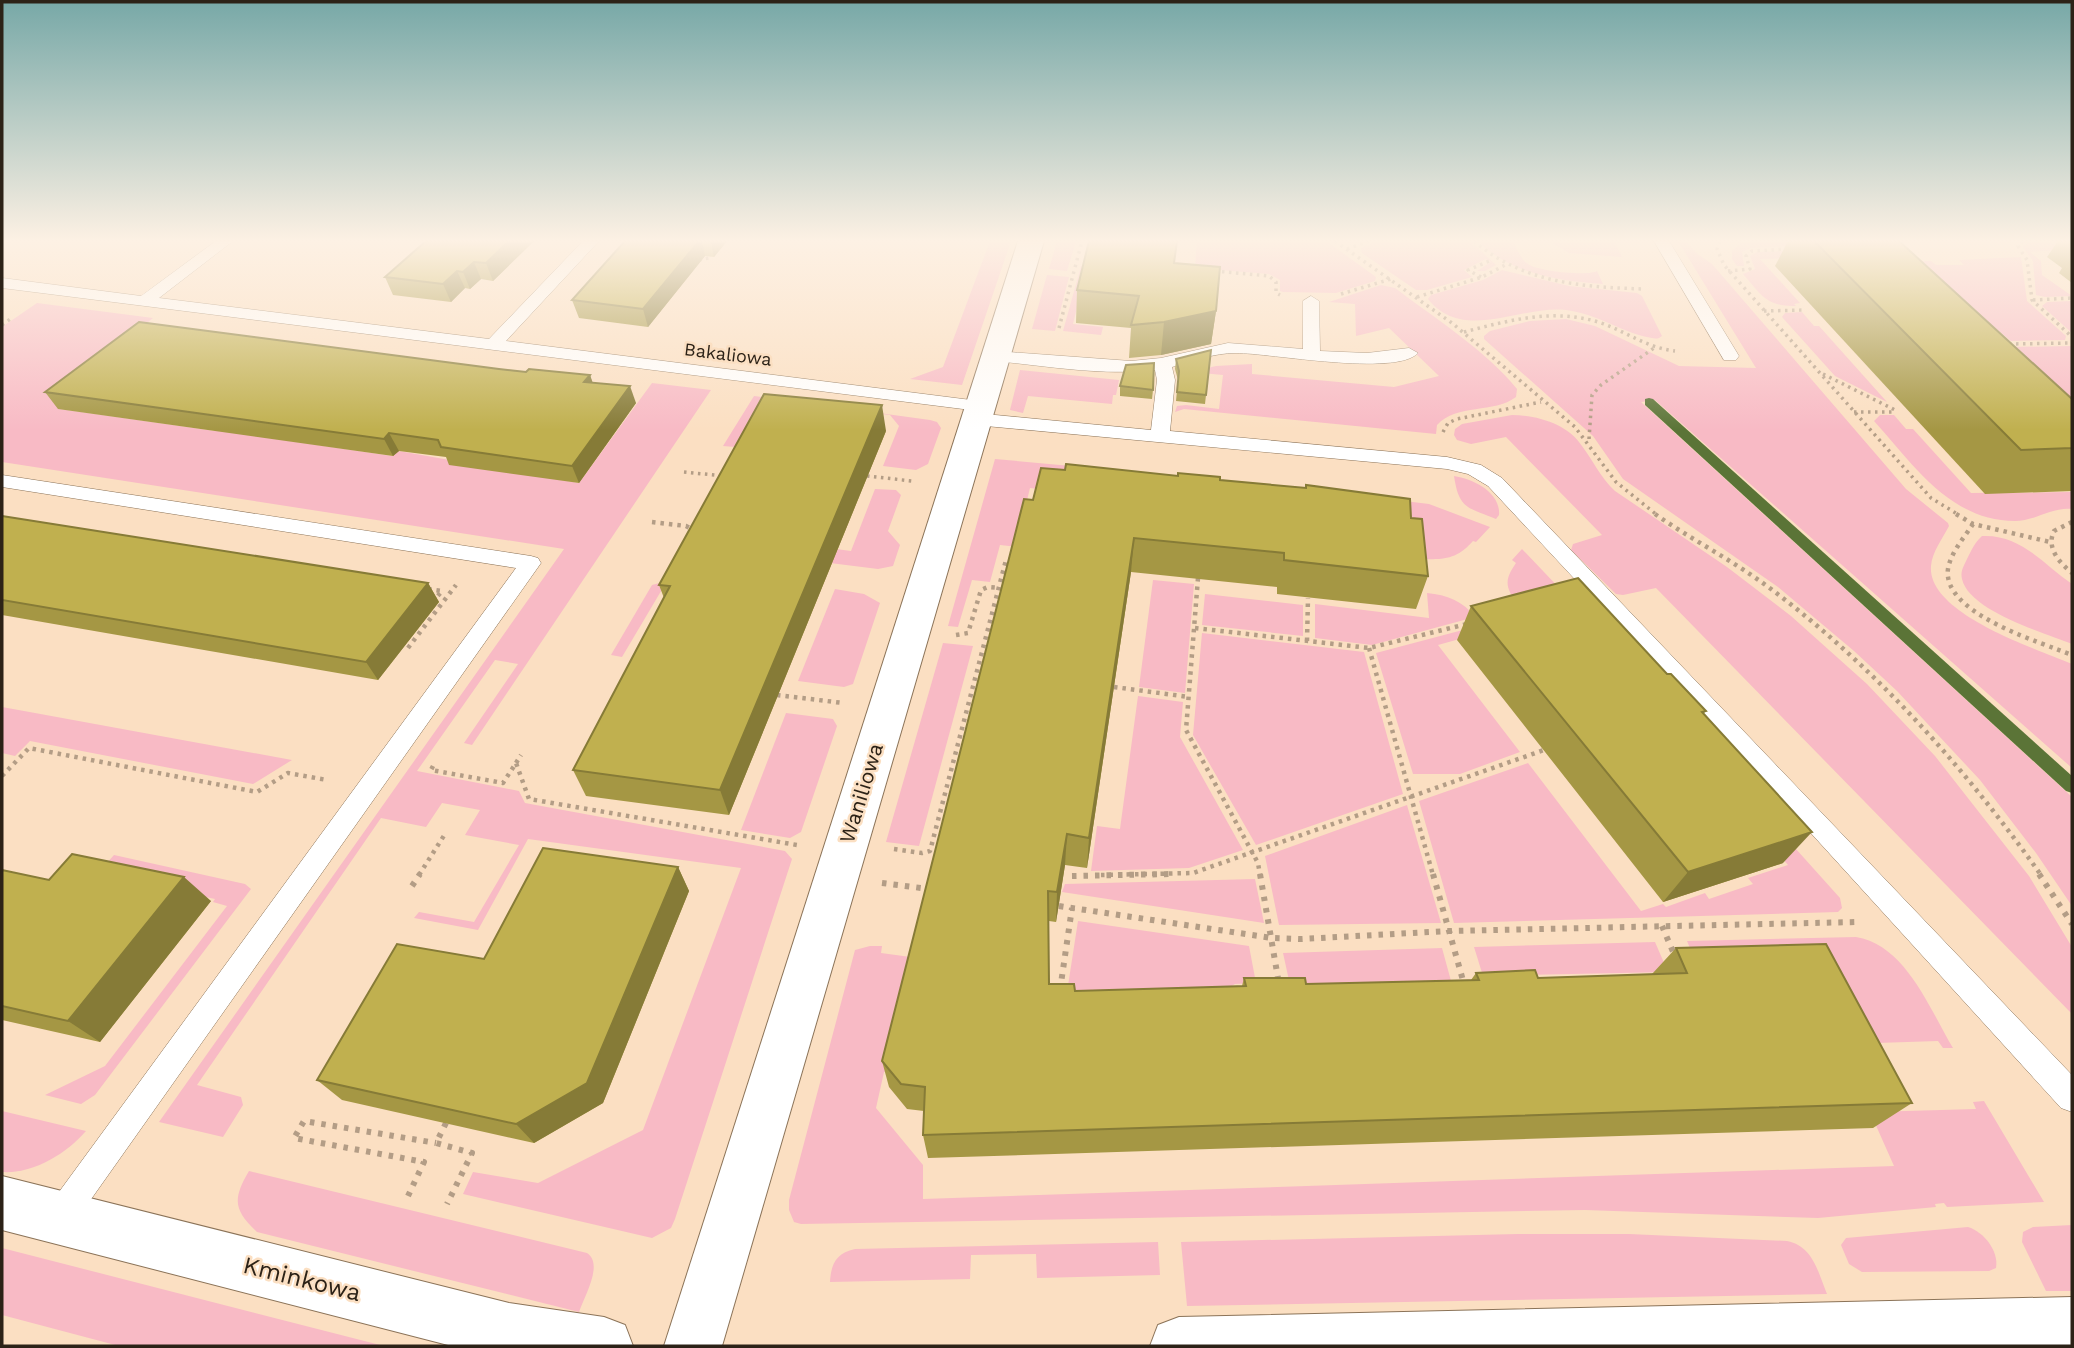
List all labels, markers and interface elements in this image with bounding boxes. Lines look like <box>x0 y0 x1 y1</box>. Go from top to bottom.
street label: Bakaliowa <box>683 338 773 370</box>
street label: Waniliowa <box>834 740 888 846</box>
street label: Kminkowa <box>240 1251 364 1307</box>

